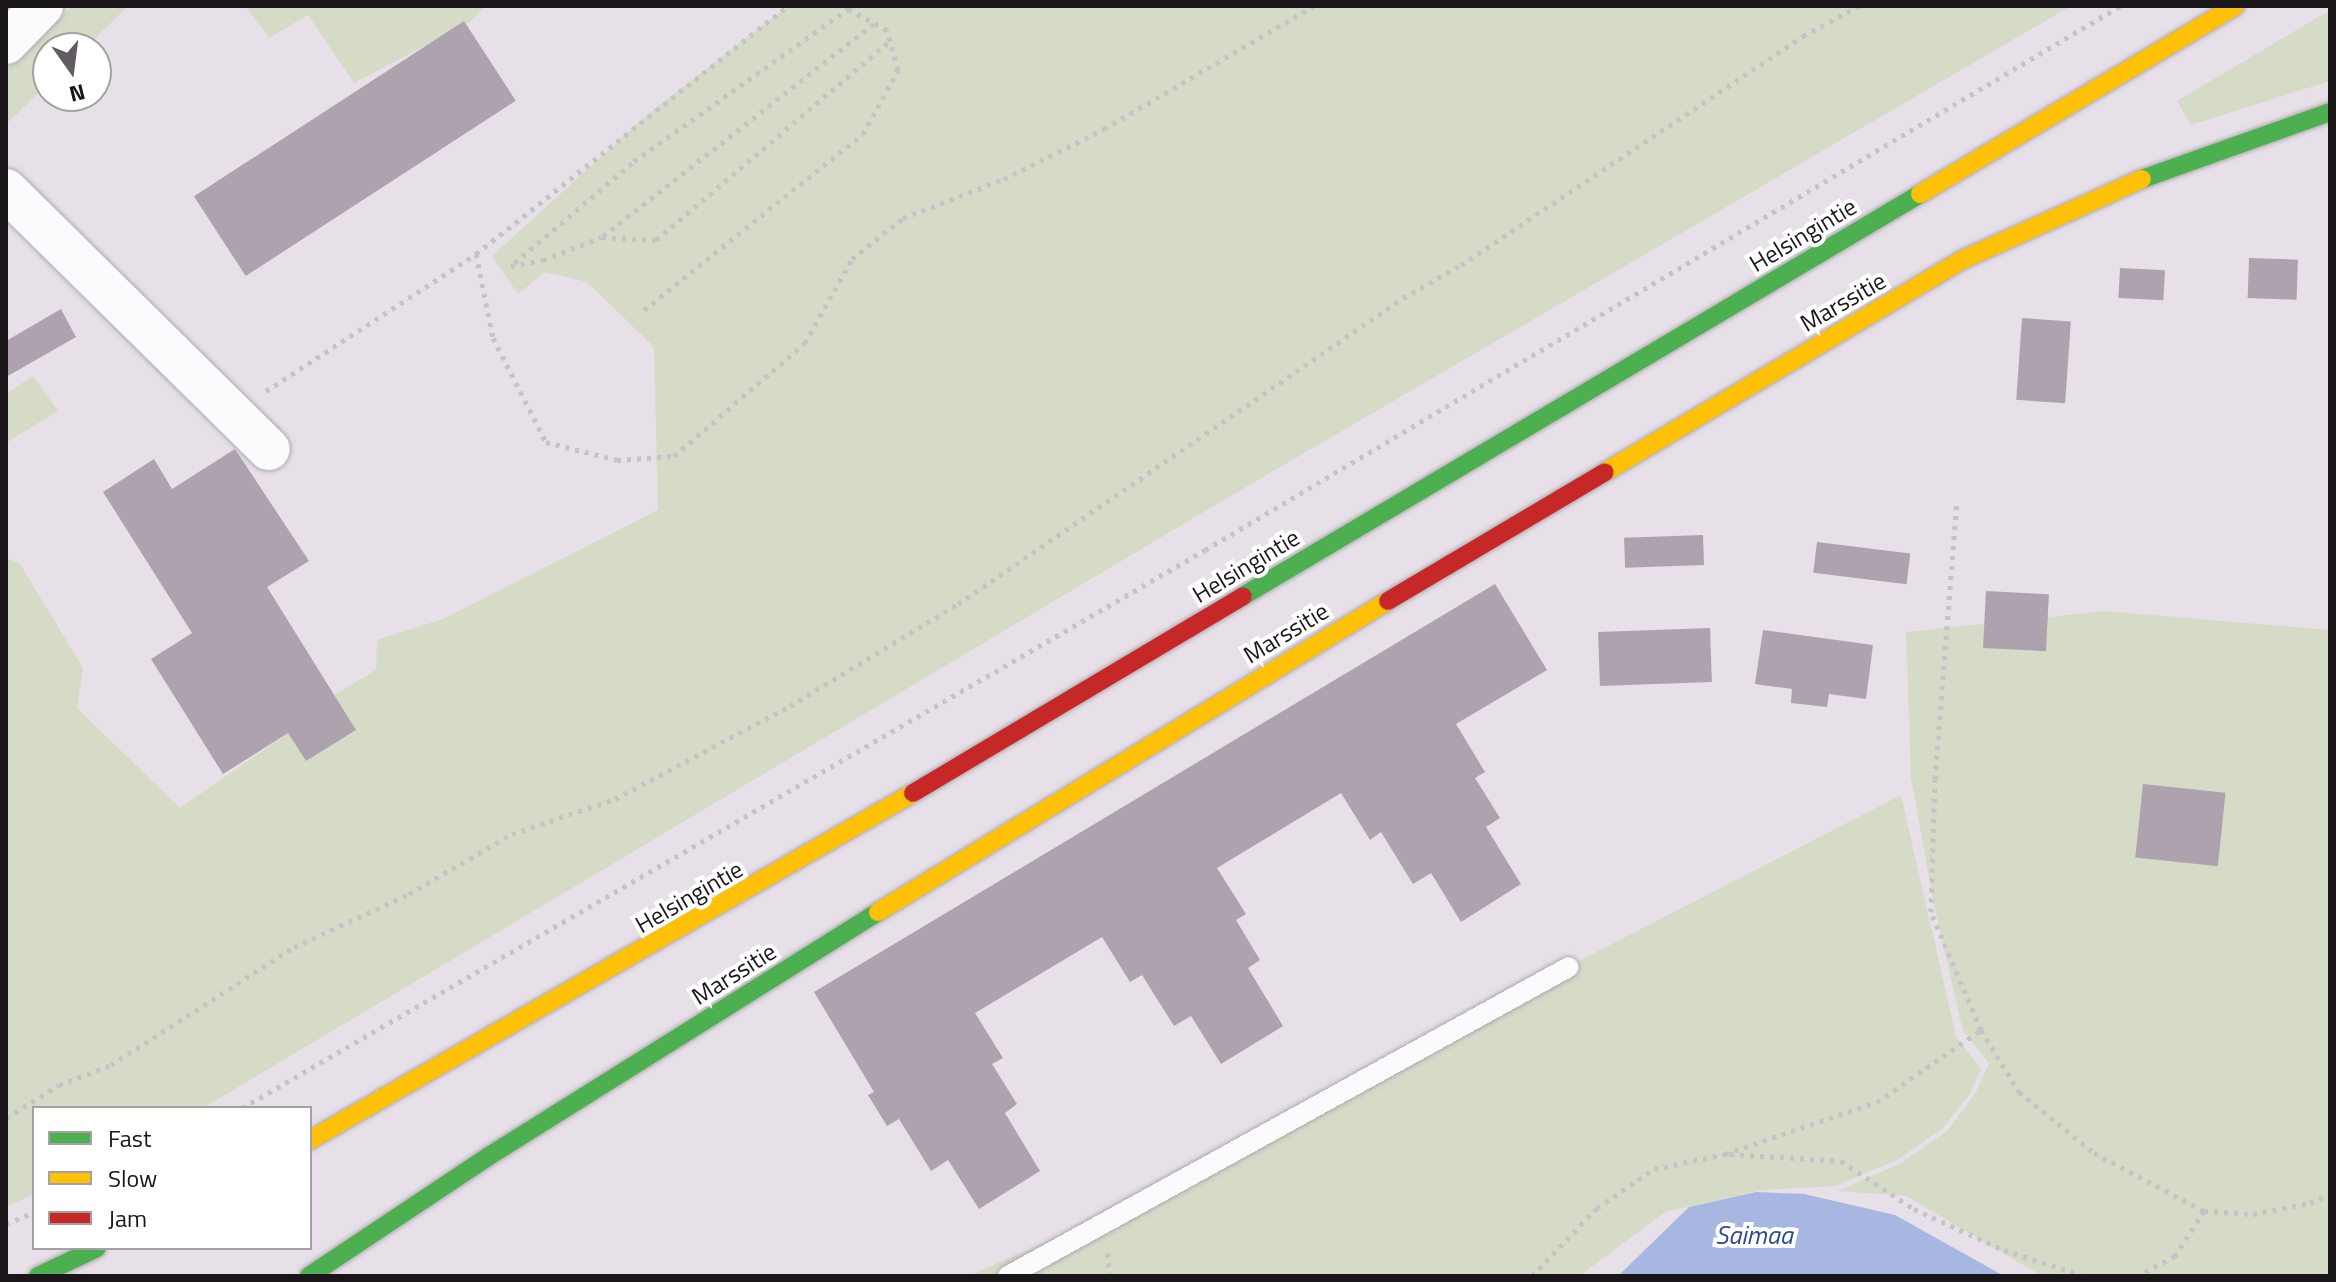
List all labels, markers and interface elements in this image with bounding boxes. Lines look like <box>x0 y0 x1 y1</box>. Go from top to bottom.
north arrow <box>32 32 112 112</box>
text: N <box>66 75 89 112</box>
street label: Helsingintie <box>1744 192 1862 278</box>
street label: Marssitie <box>1795 266 1891 338</box>
street label: Helsingintie <box>1187 523 1305 609</box>
street label: Marssitie <box>1238 596 1334 670</box>
street label: Helsingintie <box>630 855 748 939</box>
street label: Marssitie <box>687 937 781 1011</box>
legend <box>32 1106 312 1250</box>
text: Fast <box>108 1120 151 1156</box>
text: Slow <box>108 1160 157 1196</box>
text: Jam <box>108 1200 147 1236</box>
water label: Saimaa <box>1715 1219 1793 1251</box>

